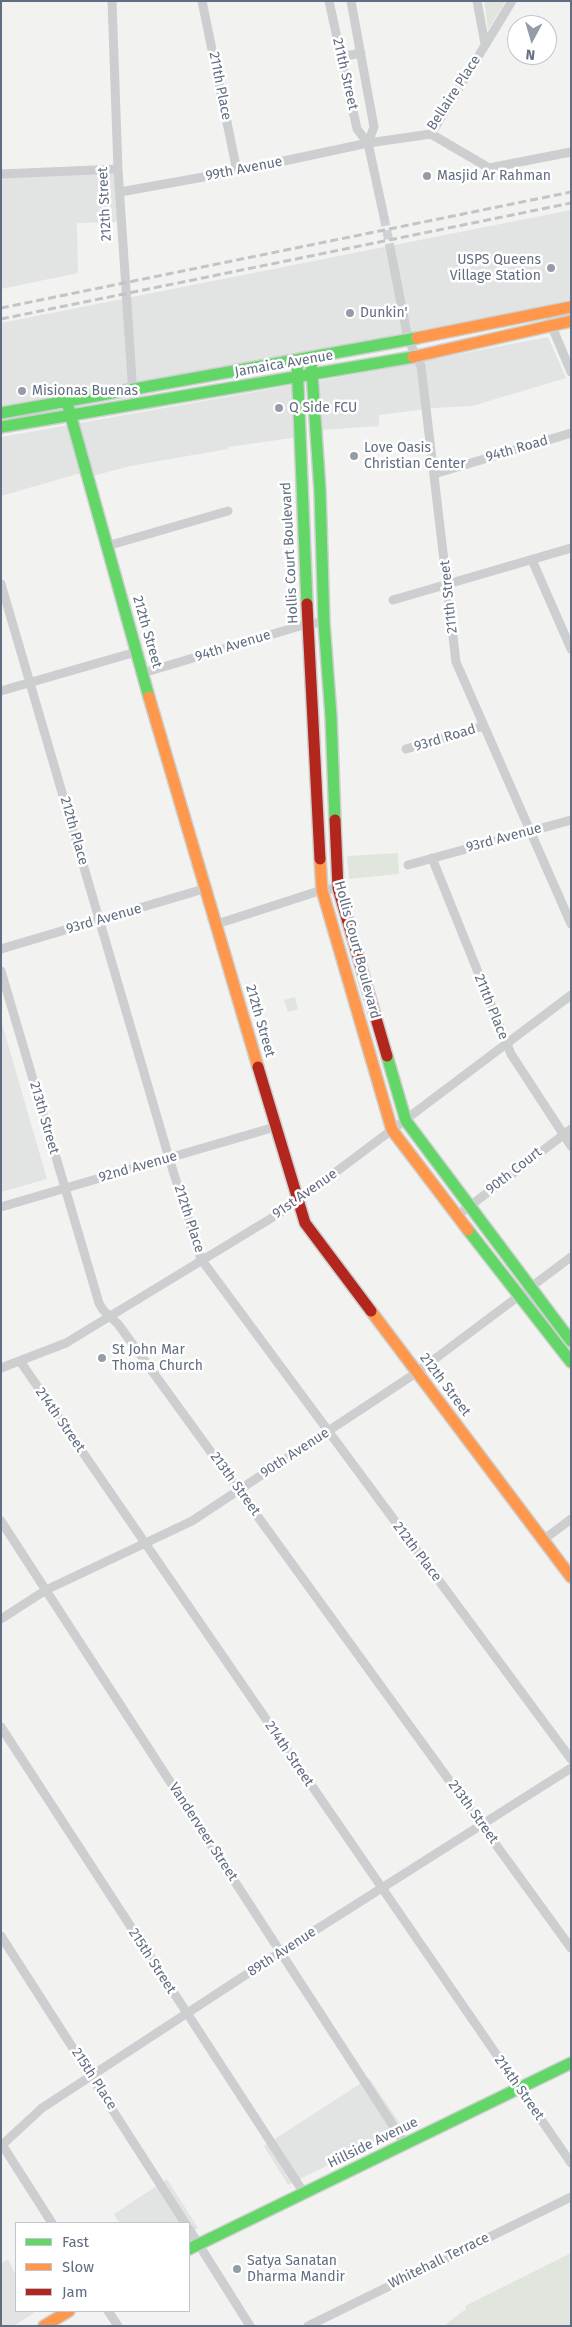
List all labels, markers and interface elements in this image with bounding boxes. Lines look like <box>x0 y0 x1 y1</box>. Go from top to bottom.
north arrow <box>507 15 557 65</box>
street label: 211th Street <box>329 36 361 112</box>
text: N <box>525 45 536 63</box>
street label: 211th Place <box>205 50 235 122</box>
street label: Bellaire Place <box>424 52 484 134</box>
street label: 99th Avenue <box>204 153 284 185</box>
street label: 212th Street <box>95 166 115 242</box>
place label: Masjid Ar Rahman <box>437 168 551 184</box>
marker: Masjid Ar Rahman <box>421 170 433 182</box>
place label: USPS Queens Village Station <box>450 252 541 284</box>
marker: USPS Queens Village Station <box>545 262 557 274</box>
place label: Dunkin' <box>360 305 408 321</box>
marker: Dunkin' <box>344 307 356 319</box>
street label: Jamaica Avenue <box>233 347 335 381</box>
place label: Misionas Buenas <box>32 383 138 399</box>
marker: Misionas Buenas <box>16 385 28 397</box>
place label: Q Side FCU <box>289 400 357 416</box>
marker: Q Side FCU <box>273 402 285 414</box>
street label: 94th Road <box>484 432 550 466</box>
place label: Love Oasis Christian Center <box>364 440 466 472</box>
marker: Love Oasis Christian Center <box>348 450 360 462</box>
street label: Hollis Court Boulevard <box>278 482 302 624</box>
street label: 211th Street <box>437 560 461 634</box>
street label: 212th Street <box>129 594 165 670</box>
street label: 94th Avenue <box>193 627 273 665</box>
street label: 93rd Road <box>412 721 478 755</box>
street label: 212th Place <box>56 795 92 867</box>
street label: 93rd Avenue <box>464 820 544 856</box>
street label: Hollis Court Boulevard <box>330 879 384 1021</box>
street label: 93rd Avenue <box>64 900 144 938</box>
street label: 211th Place <box>470 972 512 1042</box>
street label: 212th Street <box>242 983 278 1059</box>
street label: 213th Street <box>26 1080 62 1156</box>
street label: 90th Court <box>483 1144 545 1198</box>
street label: 92nd Avenue <box>97 1148 179 1186</box>
street label: 91st Avenue <box>270 1166 340 1222</box>
street label: 212th Place <box>170 1183 208 1255</box>
place label: St John Mar Thoma Church <box>112 1342 203 1374</box>
street label: 212th Street <box>416 1350 474 1420</box>
marker: St John Mar Thoma Church <box>96 1352 108 1364</box>
street label: 214th Street <box>32 1384 88 1456</box>
street label: 90th Avenue <box>257 1425 333 1481</box>
street label: 213th Street <box>206 1449 264 1519</box>
street label: 212th Place <box>389 1519 445 1585</box>
street label: 214th Street <box>261 1718 317 1790</box>
street label: 213th Street <box>444 1777 502 1847</box>
street label: Vanderveer Street <box>165 1780 241 1884</box>
street label: 89th Avenue <box>245 1924 319 1980</box>
street label: 215th Street <box>125 1925 179 1997</box>
street label: 215th Place <box>68 2045 120 2113</box>
street label: 214th Street <box>491 2052 547 2124</box>
street label: Hillside Avenue <box>325 2114 421 2172</box>
legend <box>15 2222 190 2312</box>
street label: Whitehall Terrace <box>386 2229 492 2293</box>
text: Fast <box>62 2233 89 2251</box>
place label: Satya Sanatan Dharma Mandir <box>247 2253 345 2286</box>
text: Slow <box>62 2258 94 2276</box>
marker: Satya Sanatan Dharma Mandir <box>231 2263 243 2275</box>
text: Jam <box>62 2283 88 2301</box>

